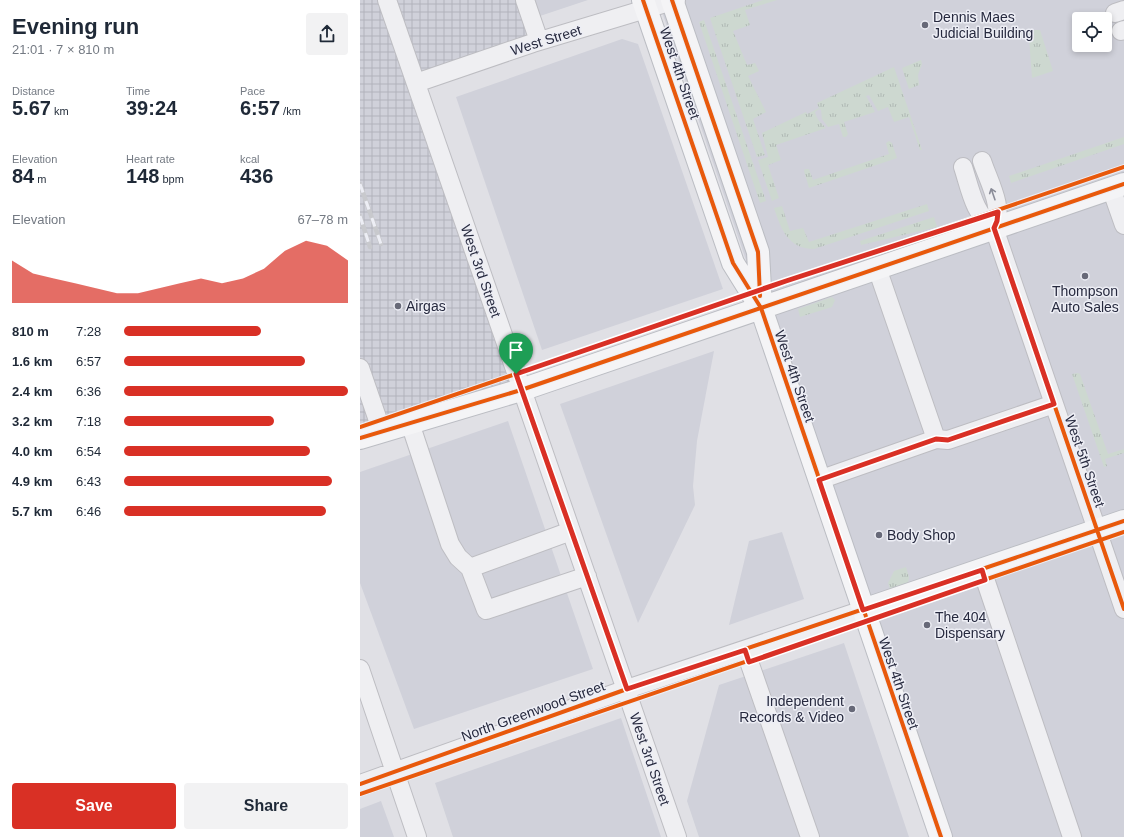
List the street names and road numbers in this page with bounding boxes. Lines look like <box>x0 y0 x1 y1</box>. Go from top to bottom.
street label: West Street <box>509 22 583 58</box>
street label: West 4th Street <box>657 25 703 121</box>
street label: West 3rd Street <box>458 223 504 320</box>
street label: West 4th Street <box>772 328 818 424</box>
street label: West 5th Street <box>1062 413 1108 509</box>
street label: West 4th Street <box>876 635 922 731</box>
street label: North Greenwood Street <box>459 677 607 744</box>
street label: West 3rd Street <box>627 711 673 808</box>

